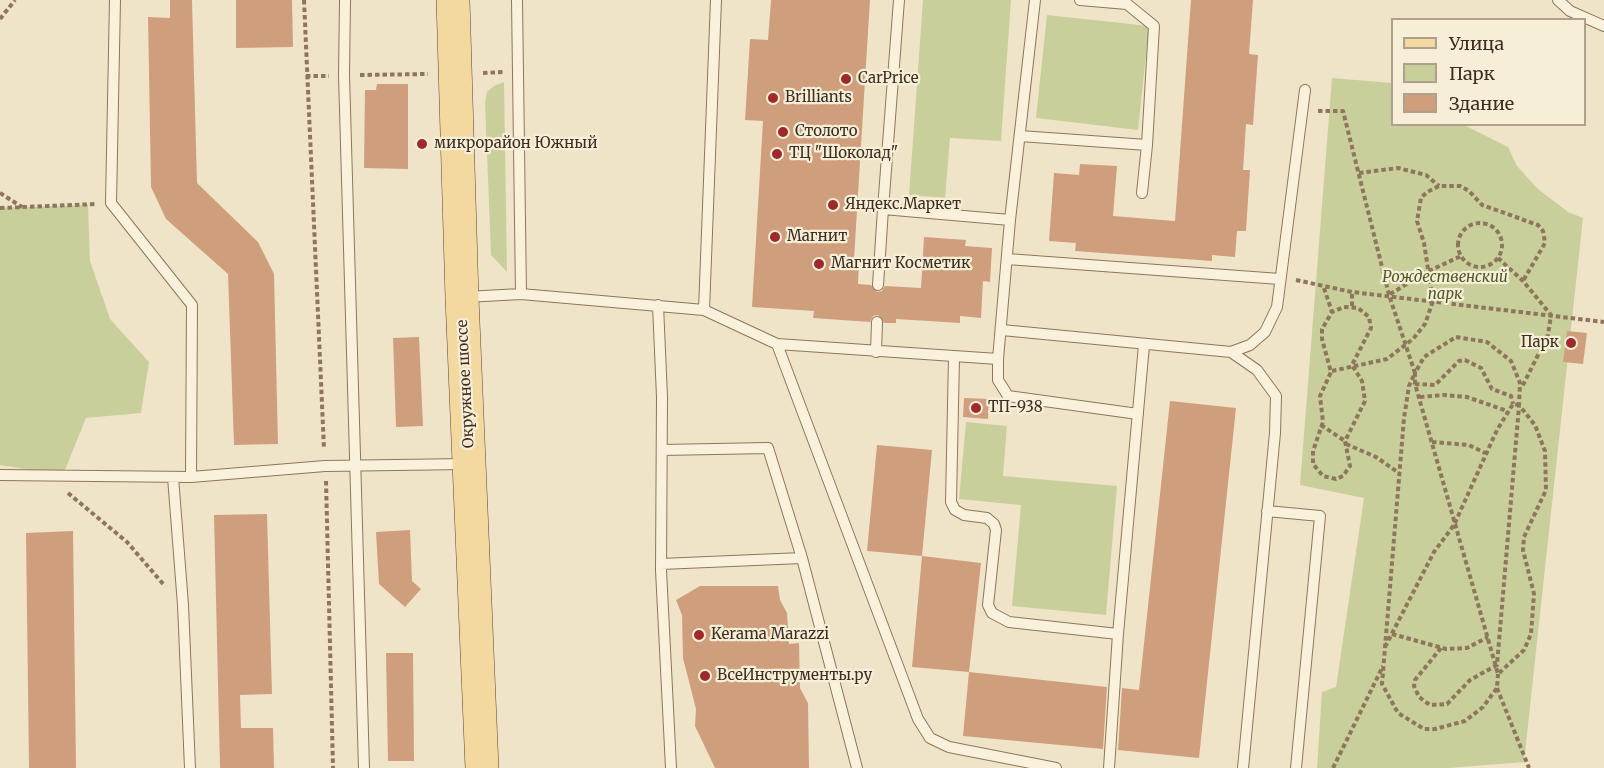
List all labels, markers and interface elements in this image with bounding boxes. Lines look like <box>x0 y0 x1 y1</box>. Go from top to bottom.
legend <box>1391 18 1586 126</box>
text: Улица <box>1449 32 1504 55</box>
text: Парк <box>1449 62 1495 85</box>
place label: CarPrice <box>858 70 919 88</box>
marker: CarPrice <box>839 72 853 86</box>
place label: Brilliants <box>785 89 852 107</box>
marker: Brilliants <box>766 91 780 105</box>
text: Здание <box>1449 92 1514 115</box>
place label: Столото <box>795 123 857 141</box>
marker: Столото <box>776 125 790 139</box>
place label: микрорайон Южный <box>434 135 598 153</box>
marker: микрорайон Южный <box>415 137 429 151</box>
place label: ТЦ "Шоколад" <box>789 145 898 163</box>
marker: ТЦ "Шоколад" <box>770 147 784 161</box>
place label: Яндекс.Маркет <box>845 196 961 214</box>
marker: Яндекс.Маркет <box>826 198 840 212</box>
place label: Магнит <box>787 228 847 246</box>
marker: Магнит <box>768 230 782 244</box>
place label: Магнит Косметик <box>831 255 971 273</box>
marker: Магнит Косметик <box>812 257 826 271</box>
park label: Рождественский парк <box>1382 269 1508 304</box>
street label: Окружное шоссе <box>454 319 478 449</box>
place label: Парк <box>1521 334 1559 352</box>
marker: Парк <box>1564 336 1578 350</box>
place label: ТП-938 <box>988 399 1043 417</box>
marker: ТП-938 <box>969 401 983 415</box>
place label: Kerama Marazzi <box>711 626 829 644</box>
marker: Kerama Marazzi <box>692 628 706 642</box>
place label: ВсеИнструменты.ру <box>717 667 872 685</box>
marker: ВсеИнструменты.ру <box>698 669 712 683</box>

